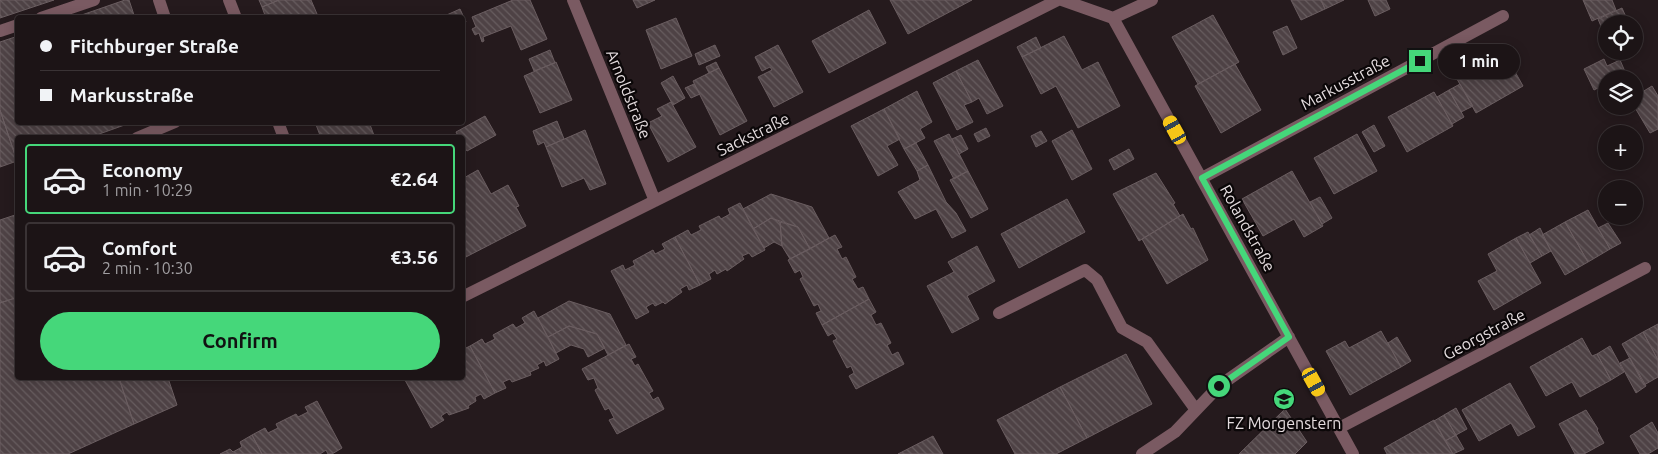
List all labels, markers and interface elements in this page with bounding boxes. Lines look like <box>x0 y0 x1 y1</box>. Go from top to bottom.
map controls <box>1598 15 1643 225</box>
button: locate <box>1598 15 1643 60</box>
text: Fitchburger Straße <box>70 35 239 57</box>
callout: 1 min <box>1438 44 1520 78</box>
street label: Arnoldstraße <box>603 47 655 141</box>
route end <box>1409 50 1431 72</box>
street label: Markusstraße <box>1297 51 1393 113</box>
text: 1 min <box>1459 52 1499 70</box>
button: layers <box>1598 70 1643 115</box>
text: Markusstraße <box>70 84 194 106</box>
street label: Sackstraße <box>714 109 792 159</box>
car <box>1161 113 1188 147</box>
button: + <box>1598 125 1643 170</box>
icon: car <box>42 157 87 202</box>
text: Economy <box>102 159 183 181</box>
text: €2.64 <box>390 168 438 190</box>
button: − <box>1598 180 1643 225</box>
text: 1 min · 10:29 <box>102 181 193 199</box>
street label: Rolandstraße <box>1217 182 1279 274</box>
icon: car <box>42 235 87 280</box>
text: Comfort <box>102 237 177 259</box>
text: €3.56 <box>390 246 438 268</box>
text: 2 min · 10:30 <box>102 259 193 277</box>
street label: Georgstraße <box>1440 305 1528 363</box>
button: Confirm <box>40 312 440 370</box>
car <box>1300 365 1327 399</box>
route start <box>1208 375 1230 397</box>
school or university icon: FZ Morgenstern <box>1272 387 1296 411</box>
place label: FZ Morgenstern <box>1227 414 1341 432</box>

